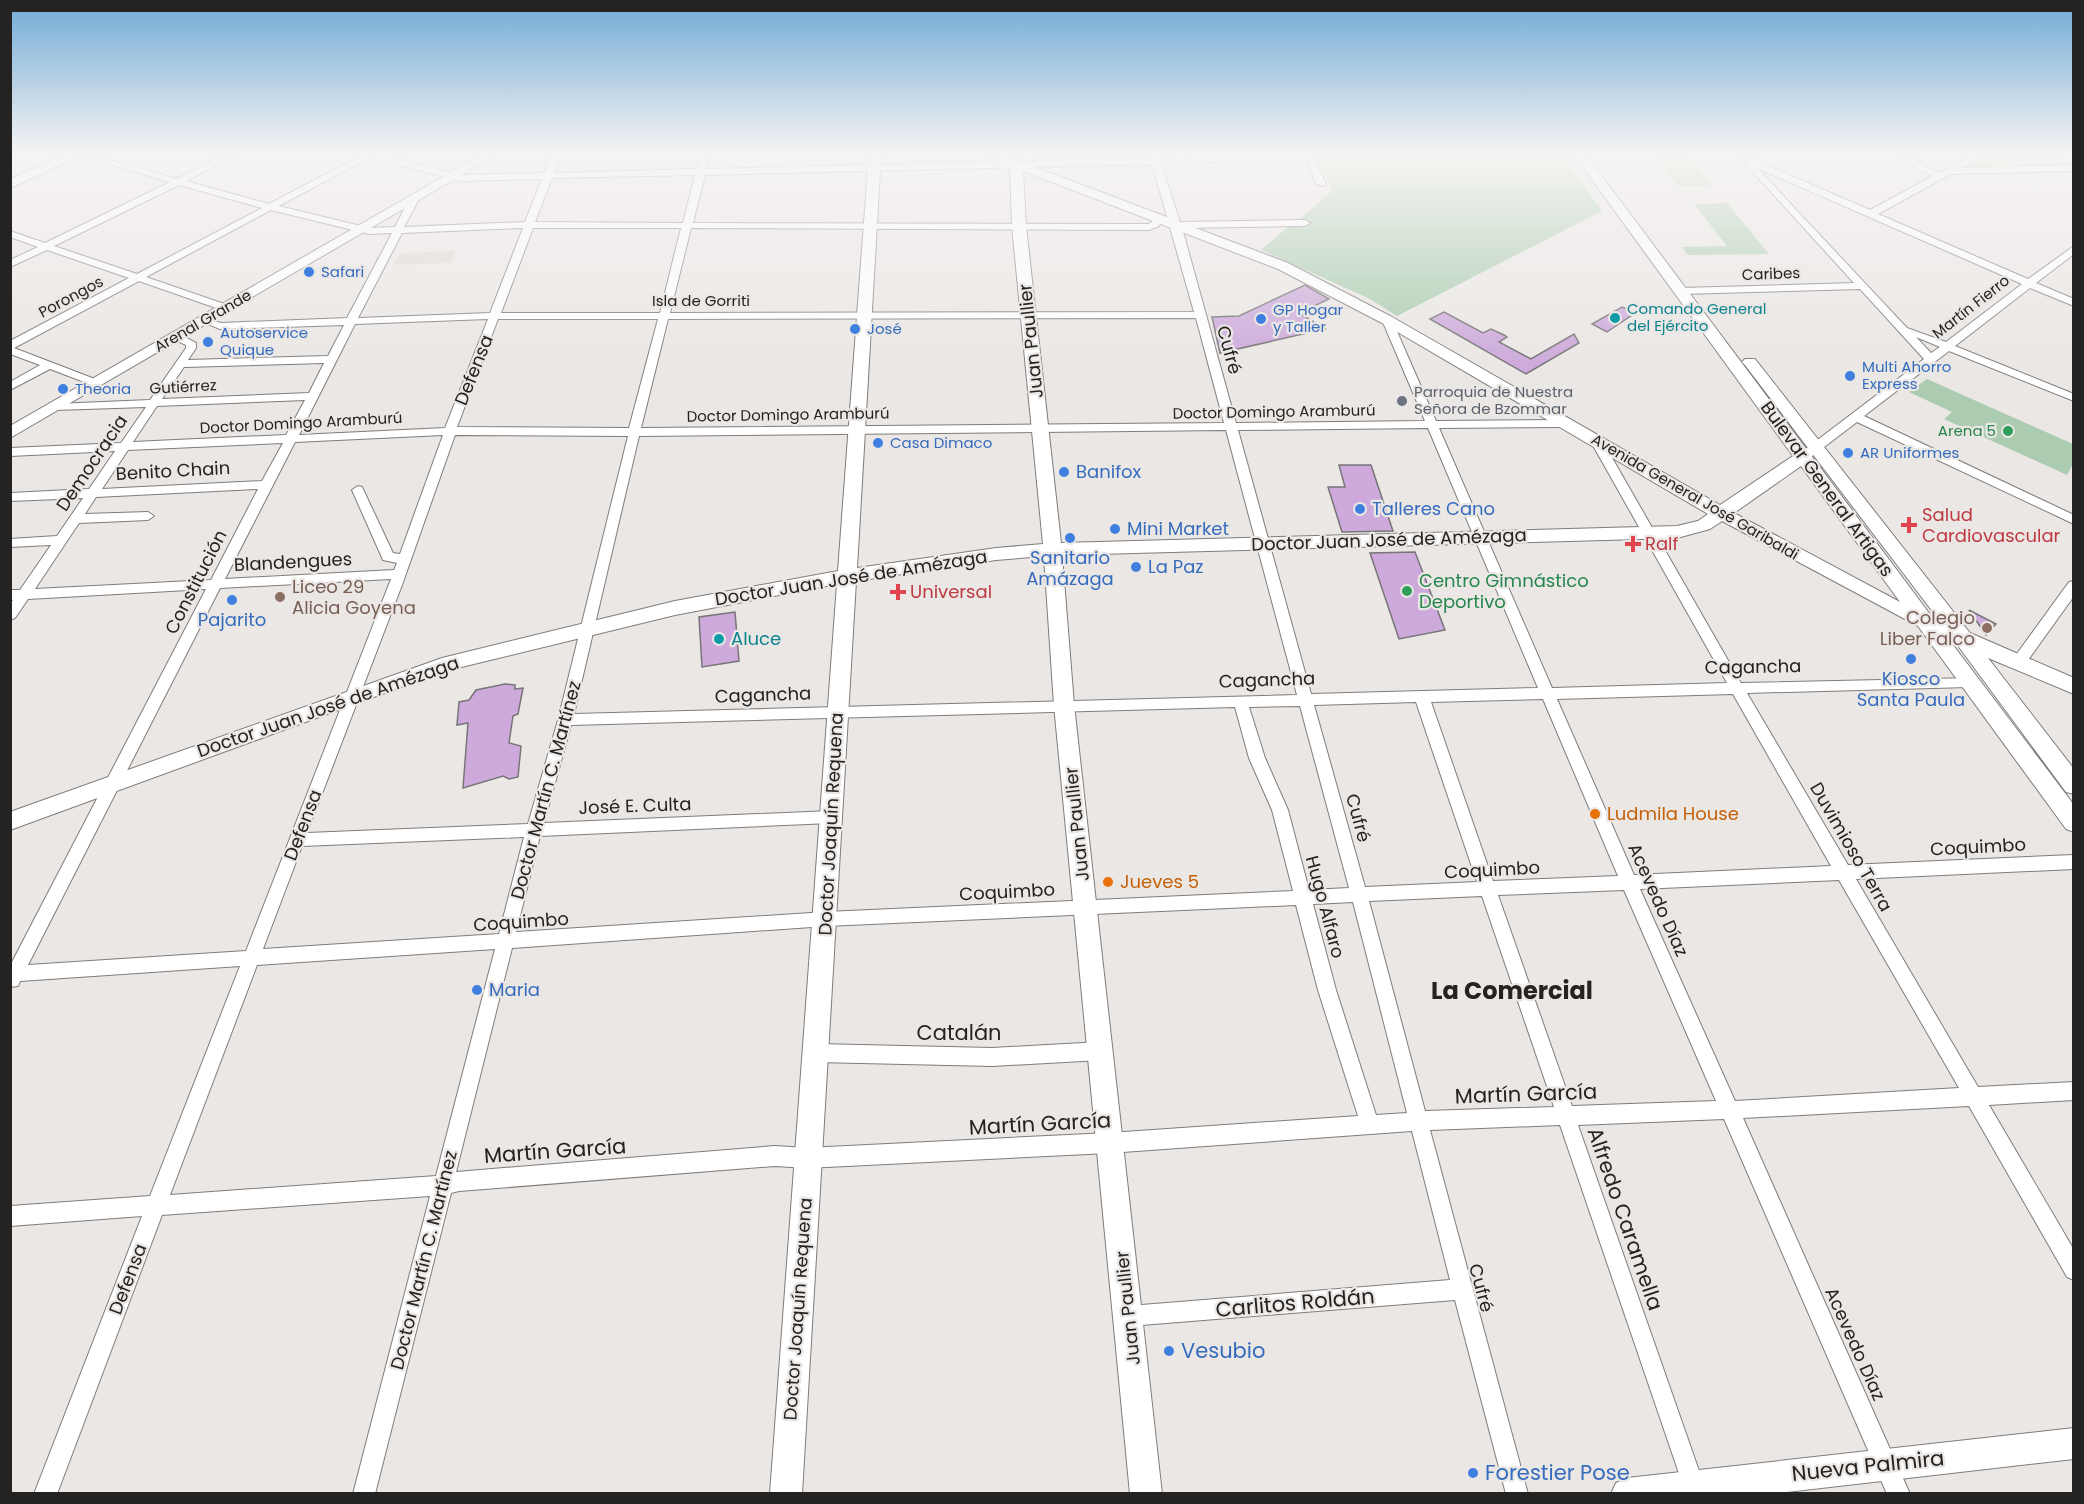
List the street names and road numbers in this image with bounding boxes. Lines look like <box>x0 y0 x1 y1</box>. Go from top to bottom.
street label: Caribes <box>1741 262 1801 285</box>
street label: Martín Fierro <box>1928 270 2014 343</box>
street label: Porongos <box>35 271 107 322</box>
street label: Juan Paullier <box>1012 282 1049 399</box>
street label: Arenal Grande <box>150 284 255 357</box>
street label: Isla de Gorriti <box>652 290 750 311</box>
street label: Cufré <box>1211 323 1248 377</box>
street label: Defensa <box>448 331 499 409</box>
street label: Gutiérrez <box>149 374 217 399</box>
street label: Bulevar General Artigas <box>1755 396 1900 582</box>
street label: Doctor Domingo Aramburú <box>1172 399 1376 424</box>
street label: Doctor Domingo Aramburú <box>686 402 890 427</box>
street label: Doctor Domingo Aramburú <box>199 407 403 438</box>
street label: Democracia <box>50 410 133 516</box>
street label: Avenida General José Garibaldi <box>1588 428 1803 565</box>
street label: Benito Chain <box>115 455 231 486</box>
street label: Doctor Juan José de Amézaga <box>1251 522 1527 557</box>
street label: Constitución <box>159 525 233 638</box>
street label: Doctor Juan José de Amézaga <box>713 544 989 611</box>
street label: Blandengues <box>233 546 353 577</box>
street label: Doctor Juan José de Amézaga <box>194 650 462 763</box>
street label: Cagancha <box>1705 653 1801 680</box>
street label: Cagancha <box>1218 665 1316 694</box>
street label: Doctor Martín C. Martínez <box>504 678 587 902</box>
street label: Cagancha <box>714 680 812 709</box>
street label: Doctor Joaquín Requena <box>812 712 849 936</box>
street label: Juan Paullier <box>1058 765 1095 882</box>
street label: Duvimioso Terra <box>1804 778 1899 916</box>
street label: Defensa <box>278 786 327 864</box>
street label: José E. Culta <box>578 791 692 820</box>
street label: Cufré <box>1340 791 1377 845</box>
street label: Coquimbo <box>1930 832 2026 861</box>
street label: Acevedo Díaz <box>1622 839 1695 960</box>
street label: Hugo Alfaro <box>1300 853 1351 961</box>
street label: Coquimbo <box>1444 855 1540 884</box>
street label: Coquimbo <box>959 877 1055 906</box>
street label: Coquimbo <box>472 906 570 937</box>
street label: Catalán <box>916 1018 1002 1047</box>
street label: Martín García <box>1454 1077 1598 1110</box>
street label: Martín García <box>968 1105 1112 1142</box>
street label: Alfredo Caramella <box>1581 1123 1670 1314</box>
street label: Martín García <box>483 1131 627 1170</box>
street label: Doctor Martín C. Martínez <box>384 1148 463 1372</box>
street label: Doctor Joaquín Requena <box>777 1197 818 1421</box>
street label: Defensa <box>103 1240 152 1318</box>
street label: Juan Paullier <box>1109 1249 1146 1366</box>
street label: Cufré <box>1463 1261 1500 1315</box>
street label: Carlitos Roldán <box>1214 1281 1376 1324</box>
street label: Acevedo Díaz <box>1819 1283 1892 1404</box>
street label: Nueva Palmira <box>1790 1443 1946 1488</box>

